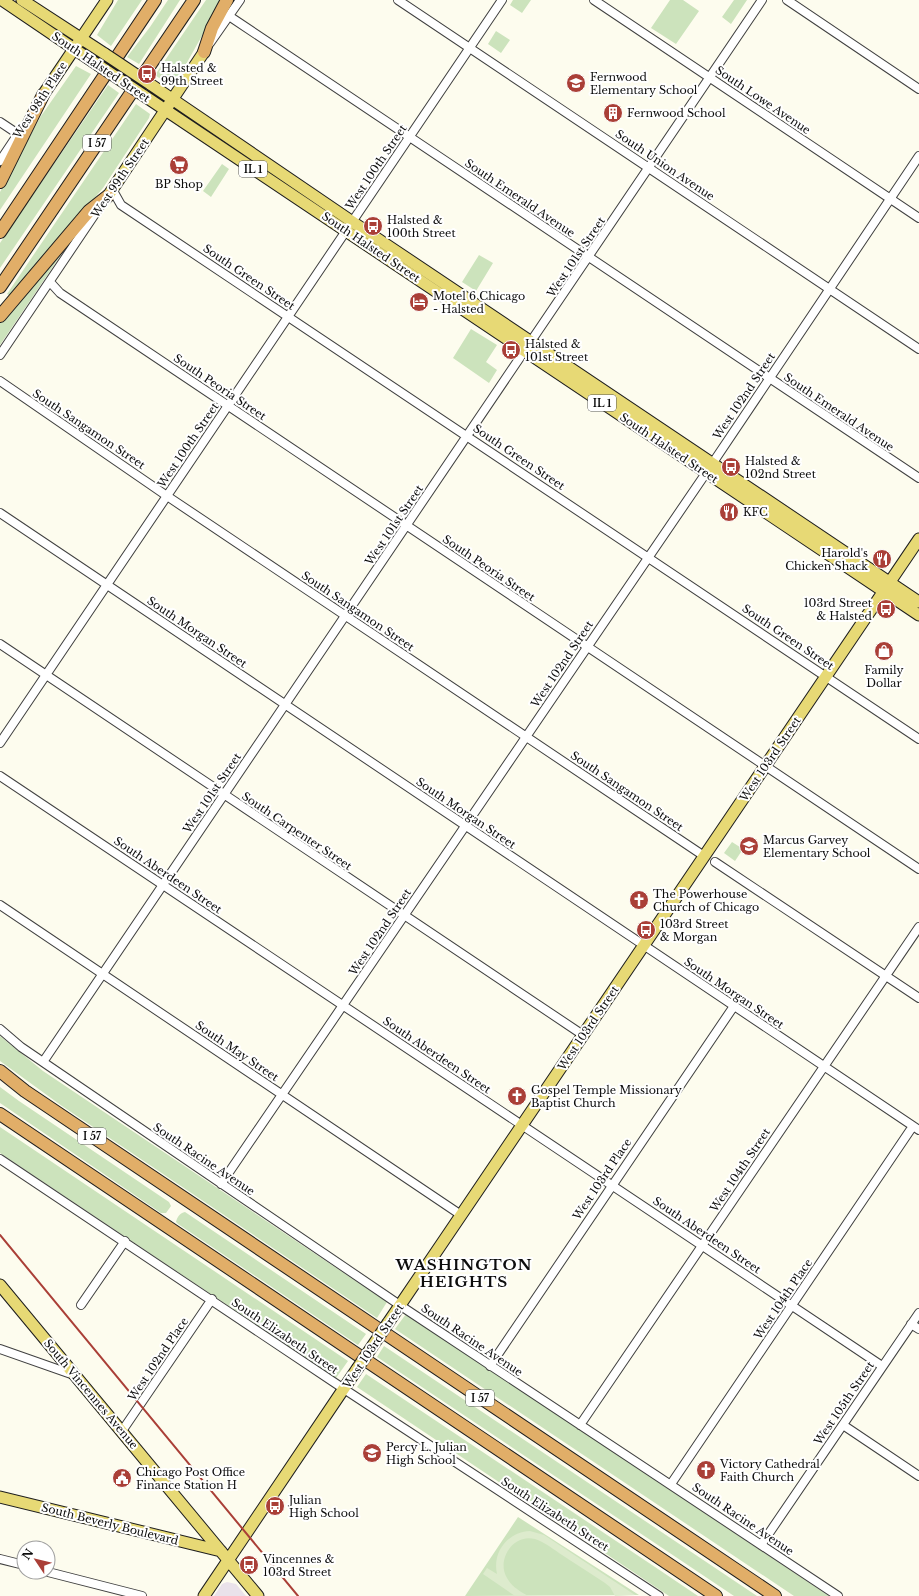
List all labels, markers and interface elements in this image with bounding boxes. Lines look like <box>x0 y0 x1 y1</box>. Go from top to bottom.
street label: South Halsted Street <box>49 29 153 106</box>
street label: West 98th Place <box>9 59 70 142</box>
place label: Halsted & 99th Street <box>161 61 224 88</box>
bus stop icon: Halsted & 99th Street <box>136 63 158 85</box>
street label: South Lowe Avenue <box>713 63 813 137</box>
place label: Fernwood Elementary School <box>590 70 698 97</box>
school or university icon: Fernwood Elementary School <box>565 72 587 94</box>
building icon: Fernwood School <box>602 102 624 124</box>
place label: Fernwood School <box>627 106 726 120</box>
street label: West 100th Street <box>342 121 410 213</box>
street label: South Union Avenue <box>613 127 717 203</box>
road number: I 57 <box>83 135 111 151</box>
street label: West 99th Street <box>88 135 152 221</box>
supermarket icon: BP Shop <box>168 154 190 176</box>
street label: South Emerald Avenue <box>462 156 578 240</box>
road number: IL 1 <box>239 161 267 177</box>
place label: BP Shop <box>155 177 203 191</box>
street label: South Halsted Street <box>319 209 423 286</box>
place label: Halsted & 100th Street <box>387 213 456 240</box>
street label: West 101st Street <box>543 214 608 301</box>
bus stop icon: Halsted & 100th Street <box>362 215 384 237</box>
street label: South Green Street <box>200 241 298 313</box>
place label: Motel 6 Chicago - Halsted <box>433 289 525 316</box>
hotel icon: Motel 6 Chicago - Halsted <box>408 291 430 313</box>
place label: Halsted & 101st Street <box>525 337 589 364</box>
bus stop icon: Halsted & 101st Street <box>500 339 522 361</box>
street label: West 102nd Street <box>709 349 779 443</box>
street label: South Peoria Street <box>171 351 270 424</box>
street label: South Emerald Avenue <box>781 370 897 454</box>
street label: South Sangamon Street <box>30 386 149 472</box>
road number: IL 1 <box>588 395 616 411</box>
street label: West 100th Street <box>154 399 222 491</box>
street label: South Halsted Street <box>617 410 721 487</box>
street label: South Green Street <box>470 421 568 493</box>
place label: Halsted & 102nd Street <box>745 454 817 481</box>
bus stop icon: Halsted & 102nd Street <box>720 456 742 478</box>
street label: West 101st Street <box>361 482 426 569</box>
restaurant icon: KFC <box>718 501 740 523</box>
place label: KFC <box>743 505 768 519</box>
street label: South Peoria Street <box>440 532 539 605</box>
place label: Harold's Chicken Shack <box>785 546 868 573</box>
restaurant icon: Harold's Chicken Shack <box>871 548 893 570</box>
street label: South Sangamon Street <box>299 568 418 654</box>
street label: South Morgan Street <box>145 593 250 671</box>
place label: 103rd Street & Halsted <box>804 596 873 623</box>
bus stop icon: 103rd Street & Halsted <box>875 598 897 620</box>
street label: South Green Street <box>739 601 837 673</box>
street label: West 102nd Street <box>527 617 597 711</box>
shop icon: Family Dollar <box>873 640 895 662</box>
place label: Family Dollar <box>864 663 904 690</box>
street label: West 103rd Street <box>736 713 804 805</box>
street label: South Sangamon Street <box>568 748 687 834</box>
street label: West 101st Street <box>179 750 244 837</box>
street label: South Morgan Street <box>414 774 519 852</box>
street label: South Carpenter Street <box>239 789 355 874</box>
place label: Marcus Garvey Elementary School <box>763 833 871 860</box>
street label: South Aberdeen Street <box>111 834 225 917</box>
school or university icon: Marcus Garvey Elementary School <box>738 835 760 857</box>
street label: West 102nd Street <box>345 885 415 979</box>
place label: The Powerhouse Church of Chicago <box>653 887 759 914</box>
church icon: The Powerhouse Church of Chicago <box>628 889 650 911</box>
place label: 103rd Street & Morgan <box>660 917 729 944</box>
bus stop icon: 103rd Street & Morgan <box>635 919 657 941</box>
street label: South Morgan Street <box>682 954 787 1032</box>
street label: West 103rd Street <box>554 982 622 1074</box>
street label: South Aberdeen Street <box>380 1014 494 1097</box>
street label: South May Street <box>193 1018 282 1084</box>
place label: Gospel Temple Missionary Baptist Church <box>531 1083 682 1110</box>
church icon: Gospel Temple Missionary Baptist Church <box>506 1085 528 1107</box>
street label: South Racine Avenue <box>151 1120 257 1198</box>
street label: West 104th Street <box>706 1125 774 1215</box>
road number: I 57 <box>78 1128 106 1144</box>
street label: West 103rd Place <box>569 1136 634 1223</box>
street label: South Aberdeen Street <box>650 1194 764 1277</box>
district label: WASHINGTON HEIGHTS <box>394 1255 533 1291</box>
street label: West 104th Place <box>750 1256 815 1343</box>
street label: South Elizabeth Street <box>229 1295 342 1377</box>
street label: West 103rd Street <box>339 1300 407 1392</box>
street label: South Racine Avenue <box>419 1301 525 1379</box>
street label: West 102nd Place <box>124 1315 191 1404</box>
street label: South Vincennes Avenue <box>41 1336 141 1452</box>
street label: West 105th Street <box>810 1358 878 1448</box>
road number: I 57 <box>466 1390 494 1406</box>
place label: Percy L. Julian High School <box>386 1440 467 1467</box>
school or university icon: Percy L. Julian High School <box>361 1442 383 1464</box>
place label: Victory Cathedral Faith Church <box>719 1457 820 1484</box>
church icon: Victory Cathedral Faith Church <box>695 1459 717 1481</box>
place label: Chicago Post Office Finance Station H <box>136 1465 245 1492</box>
public building icon: Chicago Post Office Finance Station H <box>111 1467 133 1489</box>
street label: South Elizabeth Street <box>499 1474 612 1555</box>
street label: South Racine Avenue <box>690 1480 796 1558</box>
place label: Julian High School <box>287 1493 359 1520</box>
bus stop icon: Julian High School <box>264 1495 286 1517</box>
street label: South Beverly Boulevard <box>40 1500 180 1548</box>
north arrow <box>16 1540 56 1580</box>
text: N <box>19 1545 37 1563</box>
place label: Vincennes & 103rd Street <box>262 1552 335 1579</box>
bus stop icon: Vincennes & 103rd Street <box>238 1554 260 1576</box>

